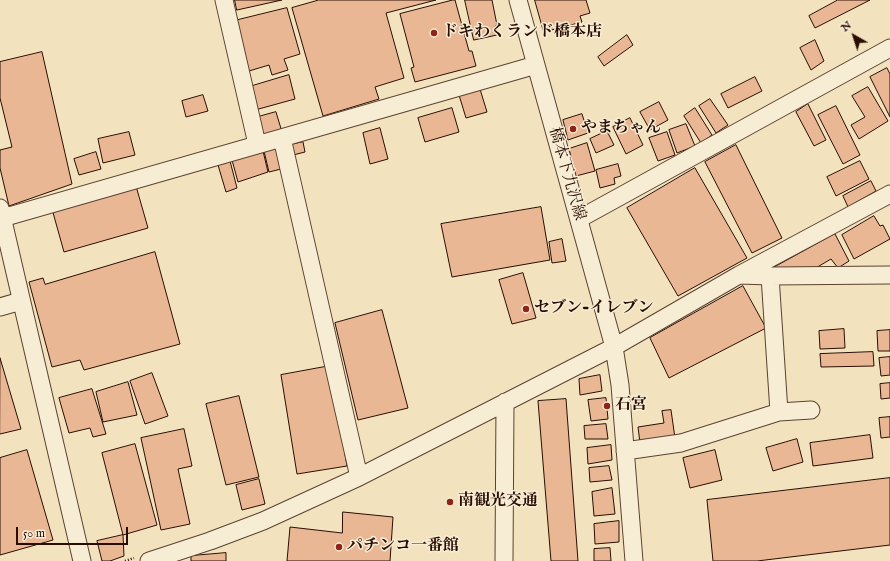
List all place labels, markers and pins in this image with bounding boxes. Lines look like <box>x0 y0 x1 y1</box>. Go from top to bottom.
place label: ドキわくランド橋本店 <box>442 23 602 43</box>
marker: ドキわくランド橋本店 <box>429 28 439 38</box>
place label: やまちゃん <box>581 119 661 139</box>
marker: やまちゃん <box>568 124 578 134</box>
place label: セブン-イレブン <box>534 299 653 319</box>
marker: セブン-イレブン <box>521 304 531 314</box>
place label: 石宮 <box>615 396 647 416</box>
marker: 石宮 <box>602 401 612 411</box>
place label: 南観光交通 <box>458 492 538 512</box>
marker: 南観光交通 <box>445 497 455 507</box>
place label: パチンコ一番館 <box>347 537 459 557</box>
marker: パチンコ一番館 <box>334 542 344 552</box>

